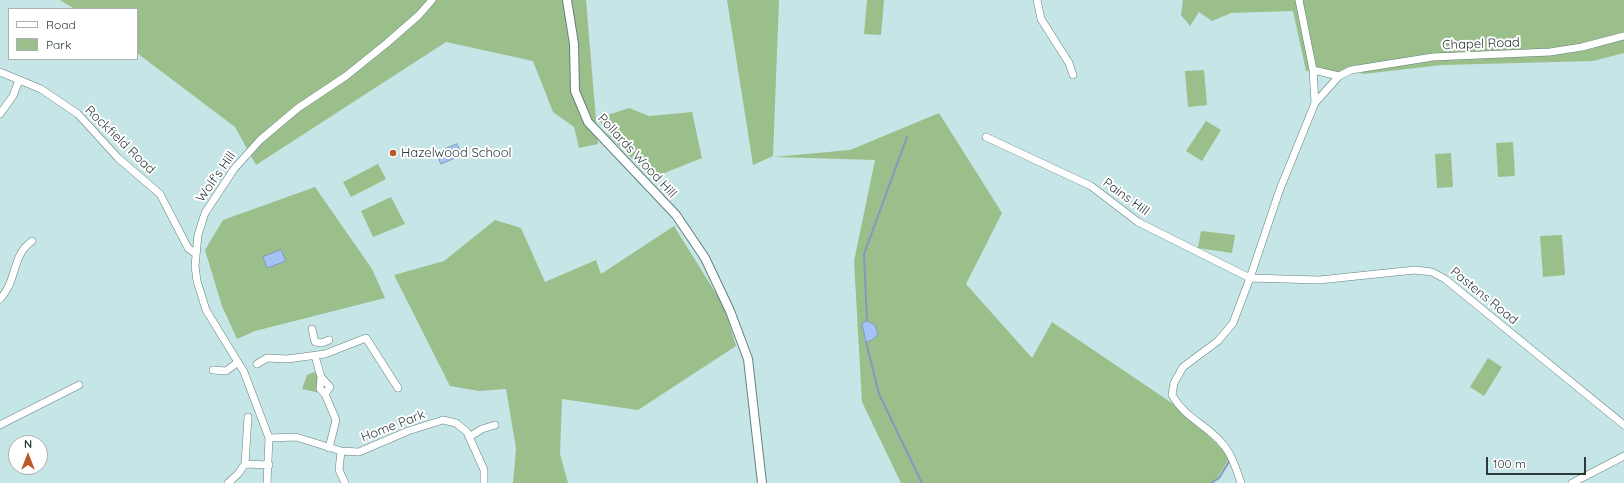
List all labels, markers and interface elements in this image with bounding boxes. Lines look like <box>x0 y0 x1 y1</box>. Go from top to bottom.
legend <box>8 8 138 60</box>
text: Road <box>46 17 76 32</box>
street label: Chapel Road <box>1442 35 1520 53</box>
text: Park <box>46 37 71 52</box>
street label: Rockfield Road <box>82 103 158 177</box>
street label: Pollards Wood Hill <box>594 111 680 201</box>
place label: Hazelwood School <box>401 145 511 161</box>
marker: Hazelwood School <box>388 148 398 158</box>
street label: Wolf's Hill <box>193 149 239 205</box>
street label: Pains Hill <box>1100 175 1152 219</box>
street label: Pastens Road <box>1447 264 1521 328</box>
street label: Home Park <box>359 407 427 445</box>
north arrow <box>8 435 48 475</box>
text: N <box>24 437 32 451</box>
scale bar <box>1488 449 1588 475</box>
text: 100 m <box>1493 456 1526 471</box>

